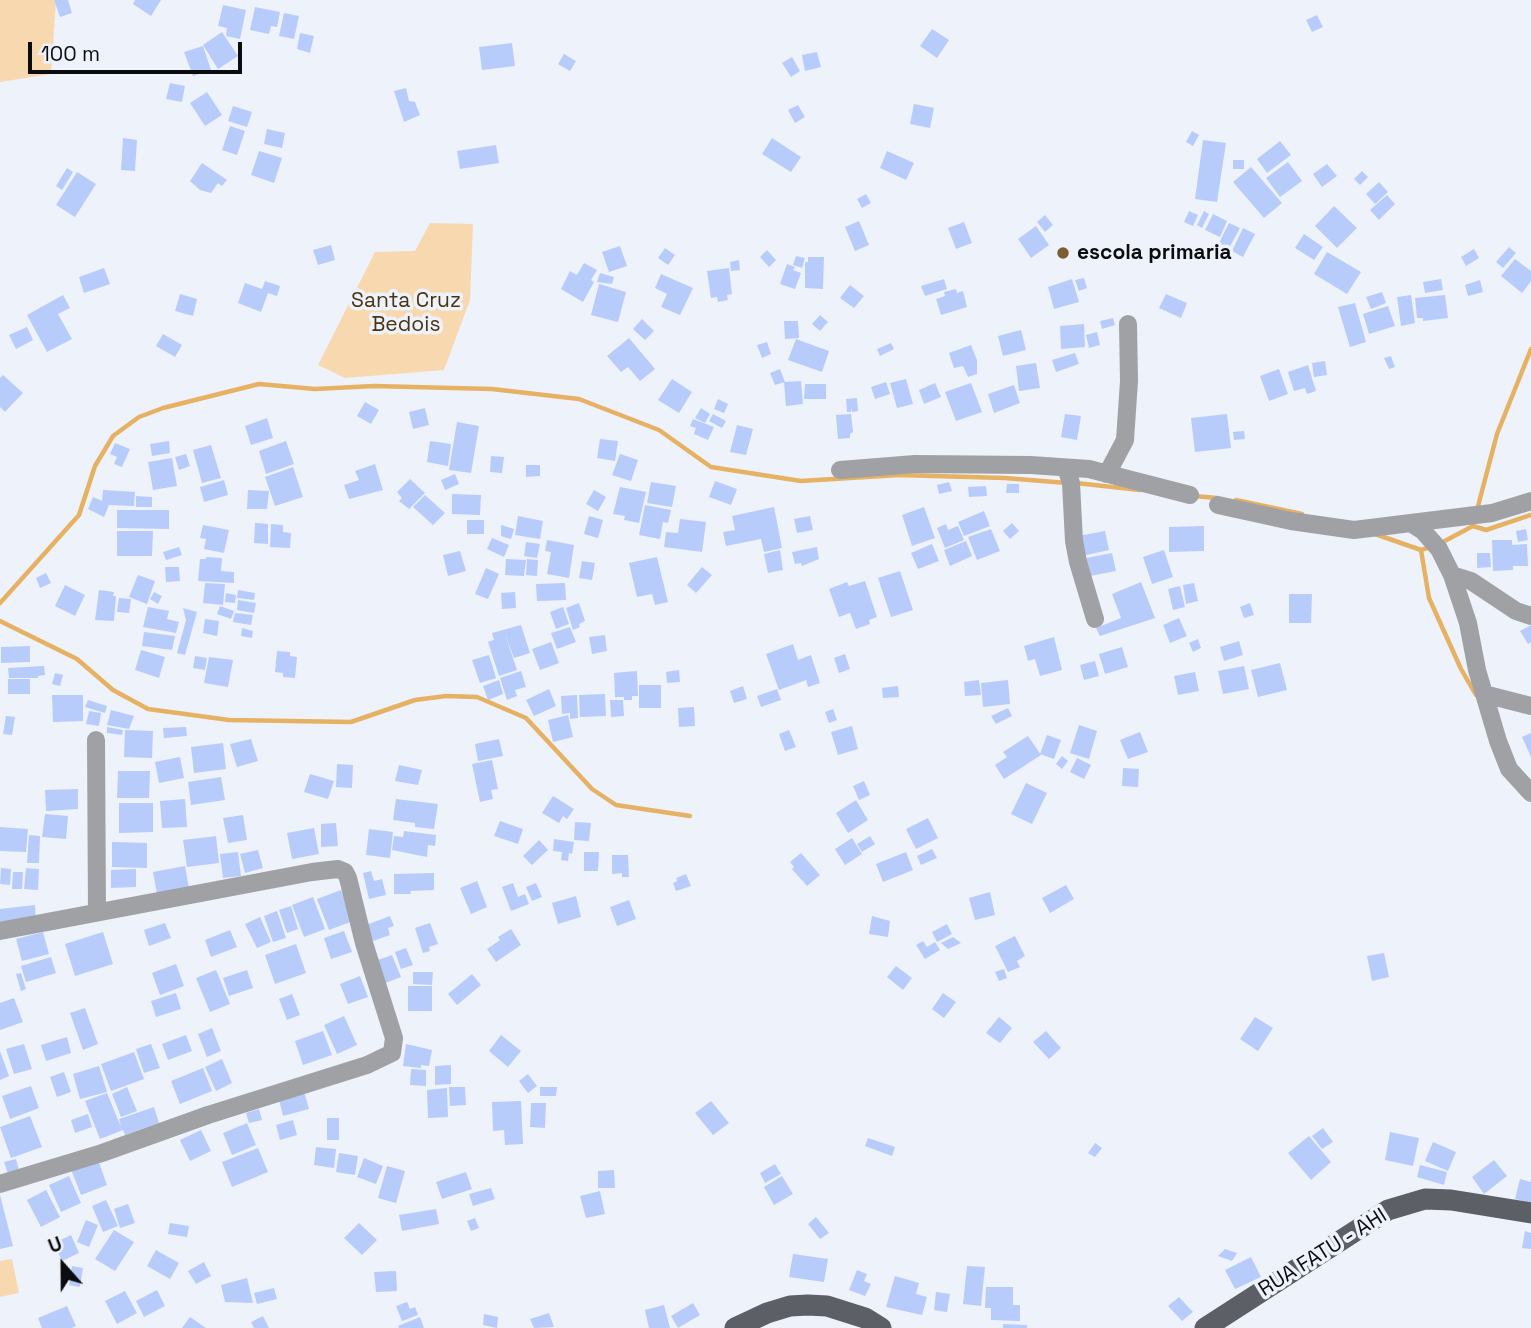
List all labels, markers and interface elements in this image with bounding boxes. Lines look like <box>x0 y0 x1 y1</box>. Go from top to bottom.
scale bar <box>32 28 245 72</box>
text: 100 m <box>41 40 100 67</box>
place label: escola primaria <box>1077 240 1232 266</box>
marker: escola primaria <box>1055 245 1071 261</box>
park label: Santa Cruz Bedois <box>351 288 461 338</box>
street label: RUA FATU - AHI <box>1254 1204 1392 1302</box>
north arrow <box>28 1230 98 1300</box>
text: U <box>45 1231 66 1259</box>

